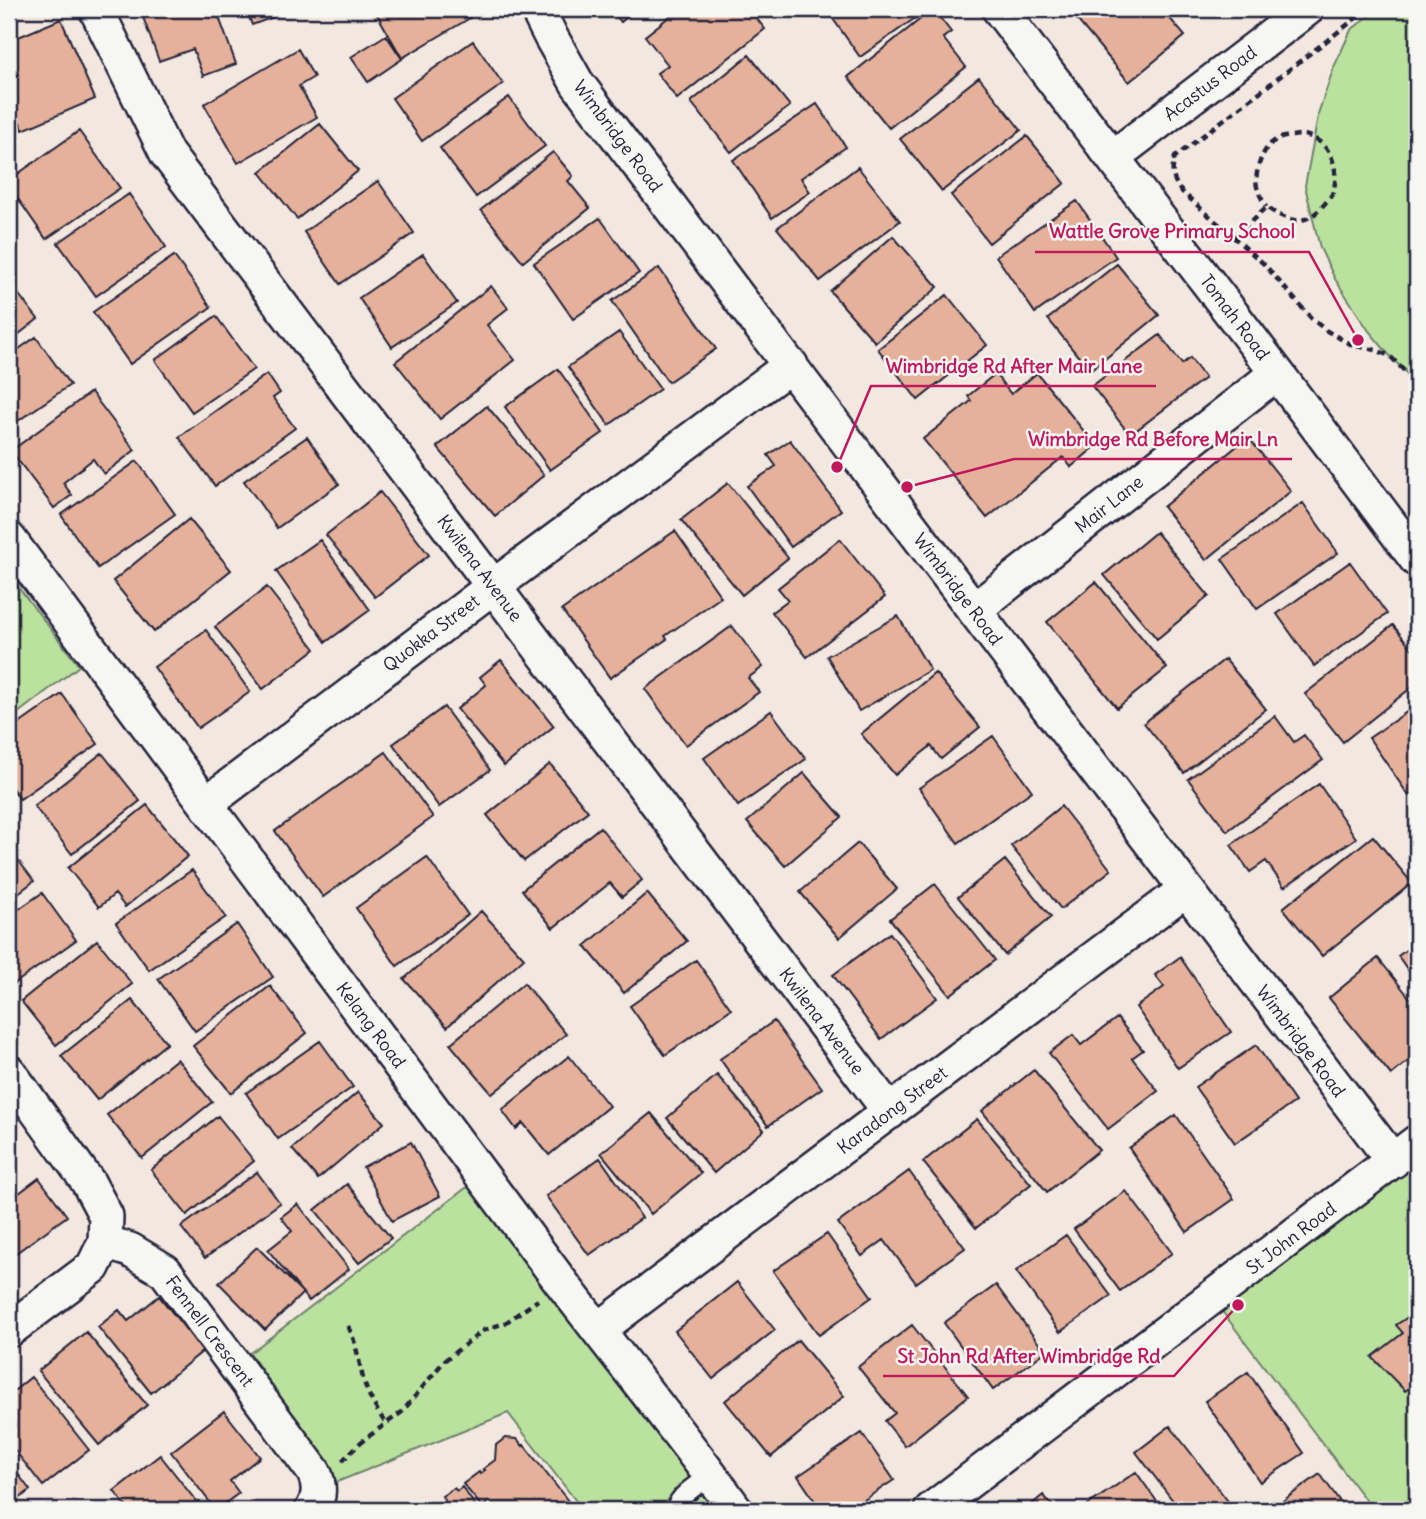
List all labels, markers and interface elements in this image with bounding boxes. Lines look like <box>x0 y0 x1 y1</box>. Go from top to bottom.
street label: Acastus Road <box>1159 40 1261 125</box>
street label: Wimbridge Road <box>568 75 668 197</box>
callout: Wattle Grove Primary School <box>1035 212 1309 252</box>
text: Wattle Grove Primary School <box>1049 219 1295 243</box>
street label: Tomah Road <box>1195 270 1275 365</box>
callout: Wimbridge Rd After Mair Lane <box>871 346 1156 386</box>
text: Wimbridge Rd After Mair Lane <box>886 354 1142 378</box>
callout: Wimbridge Rd Before Mair Ln <box>1014 419 1292 459</box>
text: Wimbridge Rd Before Mair Ln <box>1028 427 1278 451</box>
street label: Mair Lane <box>1070 470 1148 538</box>
street label: Kwilena Avenue <box>432 510 528 626</box>
street label: Wimbridge Road <box>908 528 1008 650</box>
street label: Quokka Street <box>378 589 484 677</box>
street label: Kwilena Avenue <box>774 963 870 1079</box>
street label: Kelang Road <box>331 977 411 1073</box>
street label: Wimbridge Road <box>1251 980 1351 1102</box>
street label: Karadong Street <box>832 1061 952 1159</box>
street label: St John Road <box>1242 1196 1341 1279</box>
street label: Fennell Crescent <box>161 1271 259 1391</box>
callout: St John Rd After Wimbridge Rd <box>883 1336 1174 1376</box>
text: St John Rd After Wimbridge Rd <box>897 1344 1161 1368</box>

